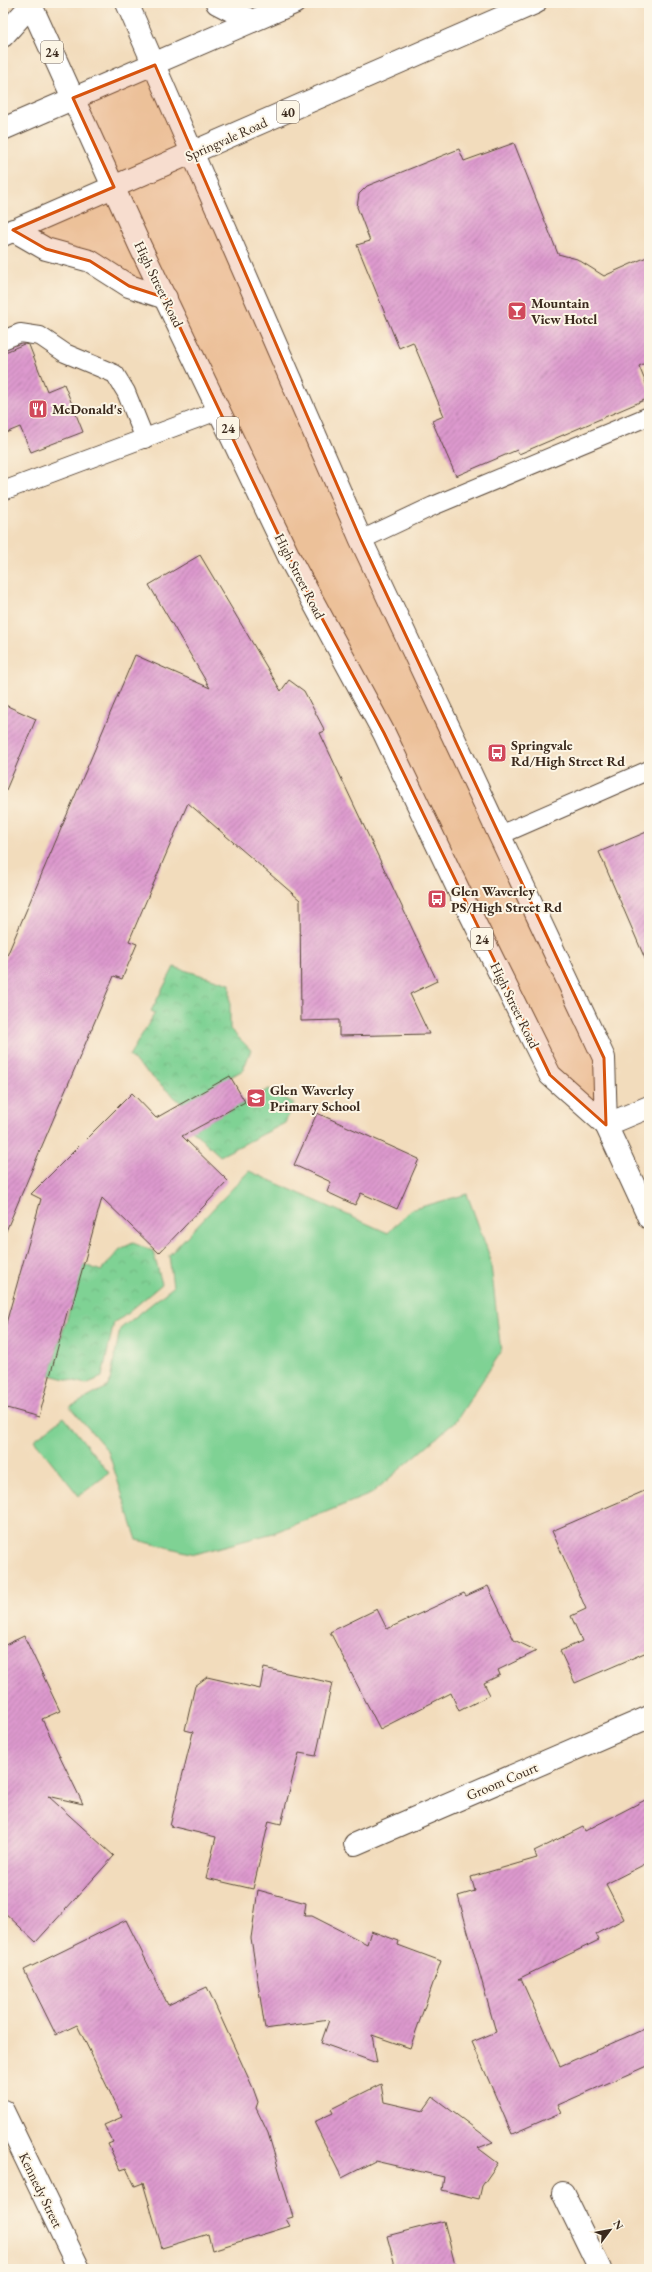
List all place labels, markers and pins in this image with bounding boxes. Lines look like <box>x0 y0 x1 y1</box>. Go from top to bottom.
place label: Mountain View Hotel <box>531 294 597 328</box>
bar icon: Mountain View Hotel <box>506 300 528 322</box>
restaurant icon: McDonald's <box>27 398 49 420</box>
place label: McDonald's <box>52 400 122 418</box>
place label: Springvale Rd/High Street Rd <box>511 736 625 770</box>
bus stop icon: Springvale Rd/High Street Rd <box>486 742 508 764</box>
place label: Glen Waverley PS/High Street Rd <box>451 882 562 916</box>
bus stop icon: Glen Waverley PS/High Street Rd <box>426 888 448 910</box>
place label: Glen Waverley Primary School <box>270 1081 360 1115</box>
school or university icon: Glen Waverley Primary School <box>245 1087 267 1109</box>

